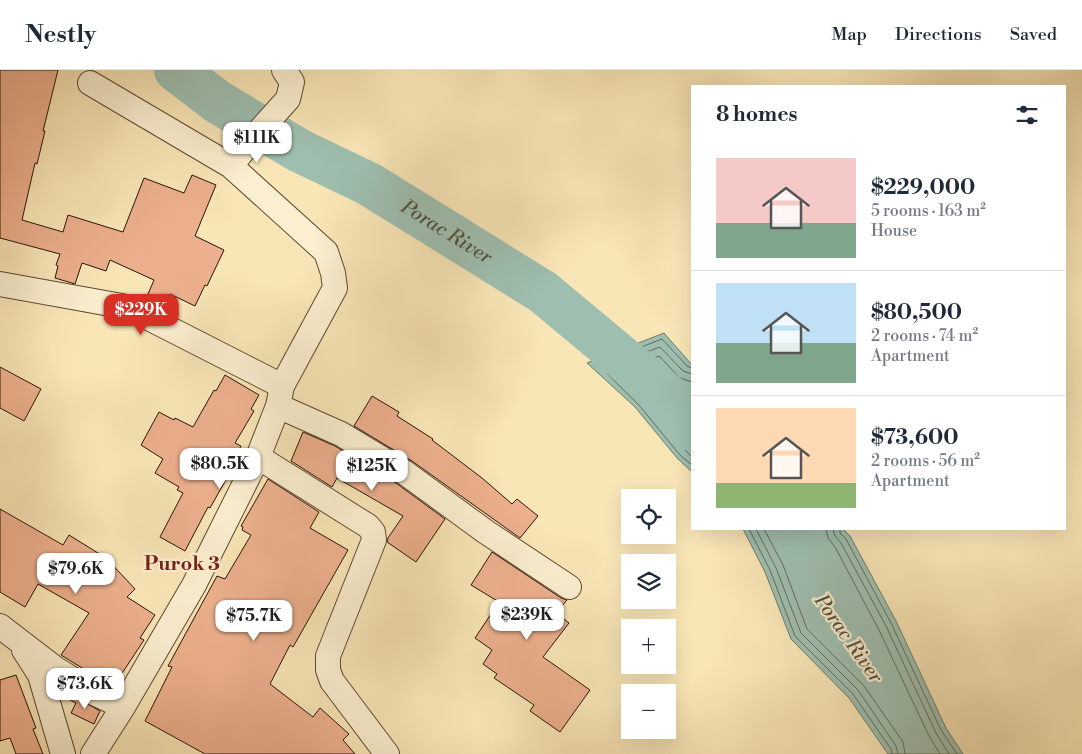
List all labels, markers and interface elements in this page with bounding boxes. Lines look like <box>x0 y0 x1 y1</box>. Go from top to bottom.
text: Nestly <box>25 20 96 50</box>
text: Map <box>831 23 867 46</box>
text: Directions <box>895 23 982 46</box>
text: Saved <box>1010 23 1057 46</box>
icon: filters <box>1013 101 1041 129</box>
text: 8 homes <box>716 102 798 128</box>
pin: $111K <box>222 122 292 164</box>
text: $111K <box>234 128 280 148</box>
text: $229,000 <box>871 175 975 201</box>
icon: home <box>756 178 816 238</box>
water label: Porac River <box>395 194 497 270</box>
text: 5 rooms · 163 m² <box>871 201 986 221</box>
text: House <box>871 221 917 241</box>
pin: $229K <box>106 294 176 336</box>
text: $229K <box>115 300 167 320</box>
text: $80,500 <box>871 300 962 326</box>
icon: home <box>756 303 816 363</box>
text: 2 rooms · 74 m² <box>871 326 978 346</box>
text: Apartment <box>871 346 950 366</box>
text: $73,600 <box>871 425 959 451</box>
icon: home <box>756 428 816 488</box>
pin: $80.5K <box>179 448 261 490</box>
pin: $125K <box>337 450 407 492</box>
text: 2 rooms · 56 m² <box>871 451 980 471</box>
text: $80.5K <box>191 454 249 474</box>
text: $125K <box>347 456 397 476</box>
text: Apartment <box>871 471 950 491</box>
map controls <box>621 489 676 739</box>
button: locate <box>621 489 676 544</box>
pin: $79.6K <box>35 552 117 595</box>
district label: Purok 3 <box>144 552 220 577</box>
button: layers <box>621 554 676 609</box>
text: $79.6K <box>48 559 104 579</box>
water label: Porac River <box>808 589 888 689</box>
pin: $239K <box>492 598 562 641</box>
pin: $75.7K <box>213 600 295 642</box>
text: $239K <box>501 605 553 625</box>
text: $75.7K <box>226 606 282 626</box>
button: + <box>621 619 676 674</box>
pin: $73.6K <box>44 668 126 710</box>
text: $73.6K <box>57 674 113 694</box>
button: − <box>621 684 676 739</box>

